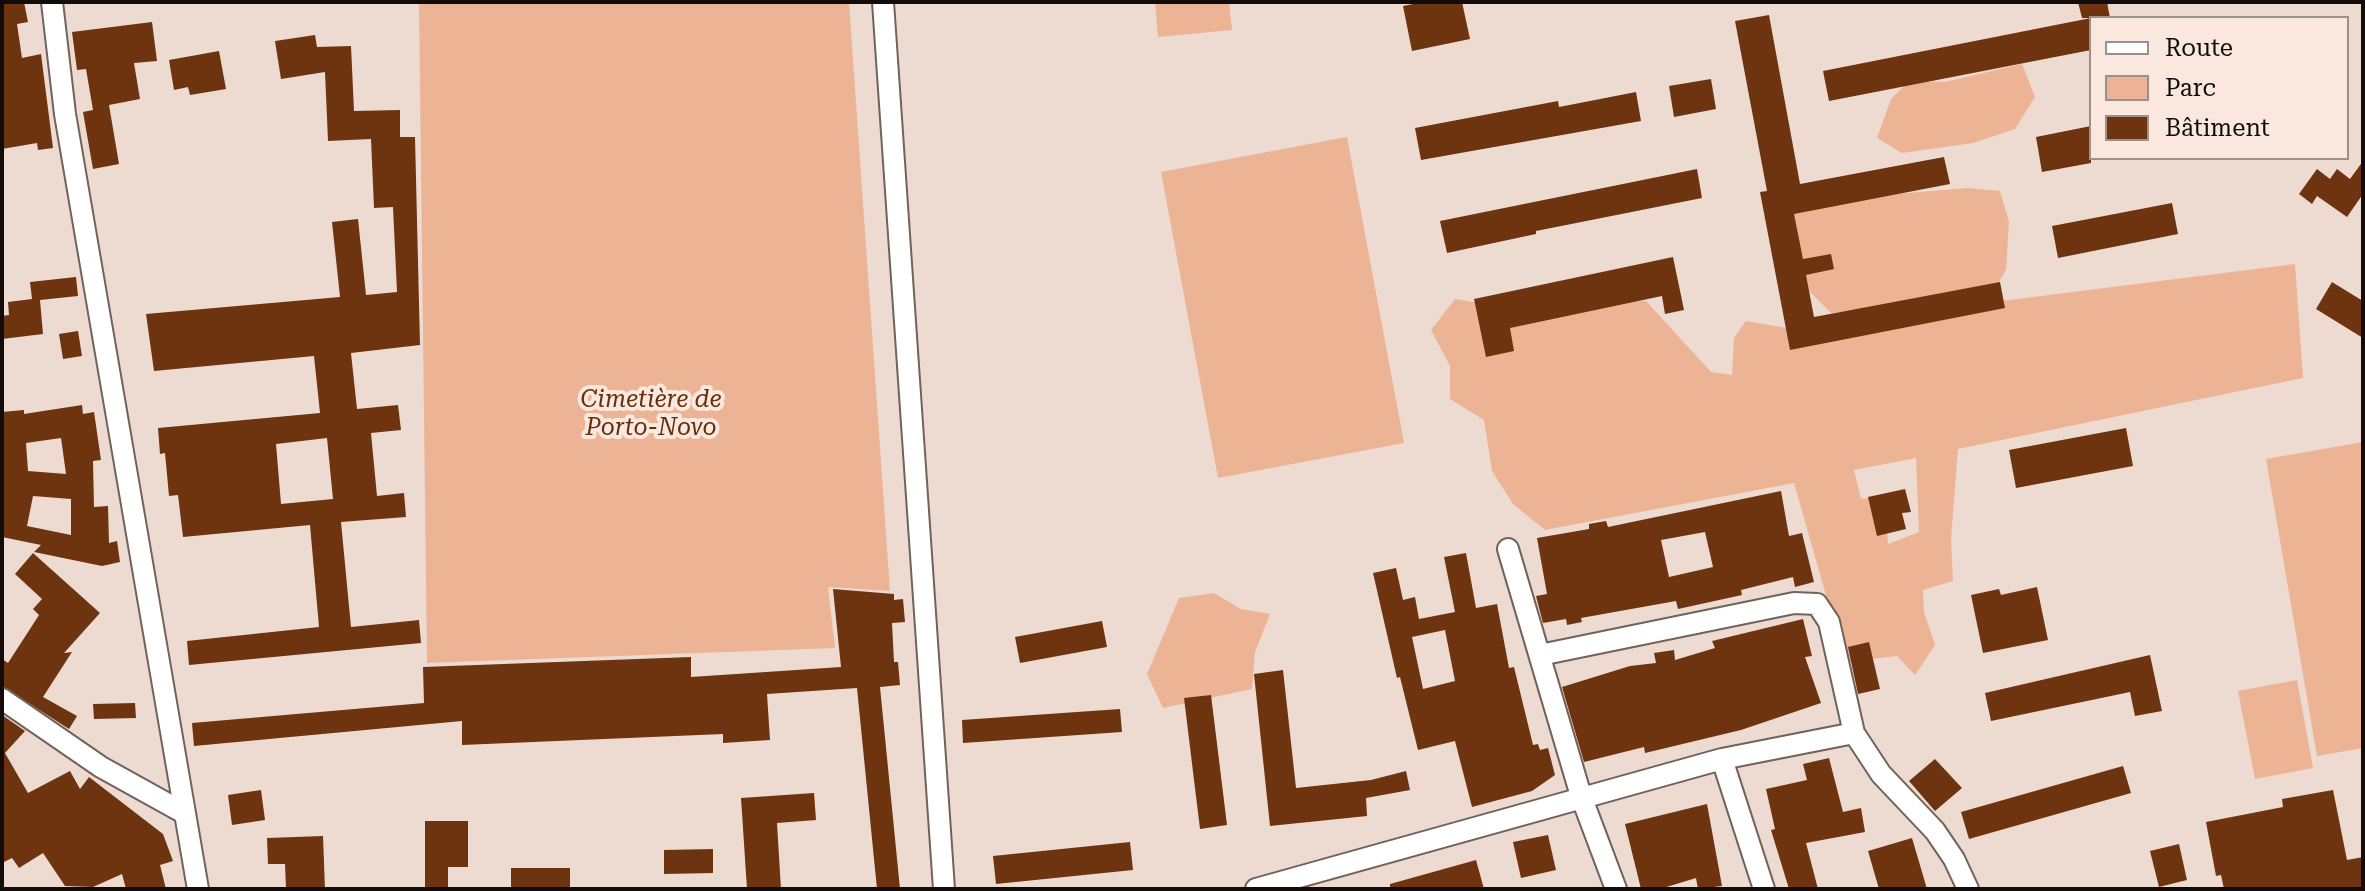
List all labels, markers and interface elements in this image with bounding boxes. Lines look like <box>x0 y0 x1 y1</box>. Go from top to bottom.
legend <box>2089 16 2349 160</box>
text: Route <box>2165 34 2233 62</box>
text: Parc <box>2165 74 2216 102</box>
text: Bâtiment <box>2165 114 2270 142</box>
park label: Cimetière de Porto-Novo <box>580 386 722 442</box>

